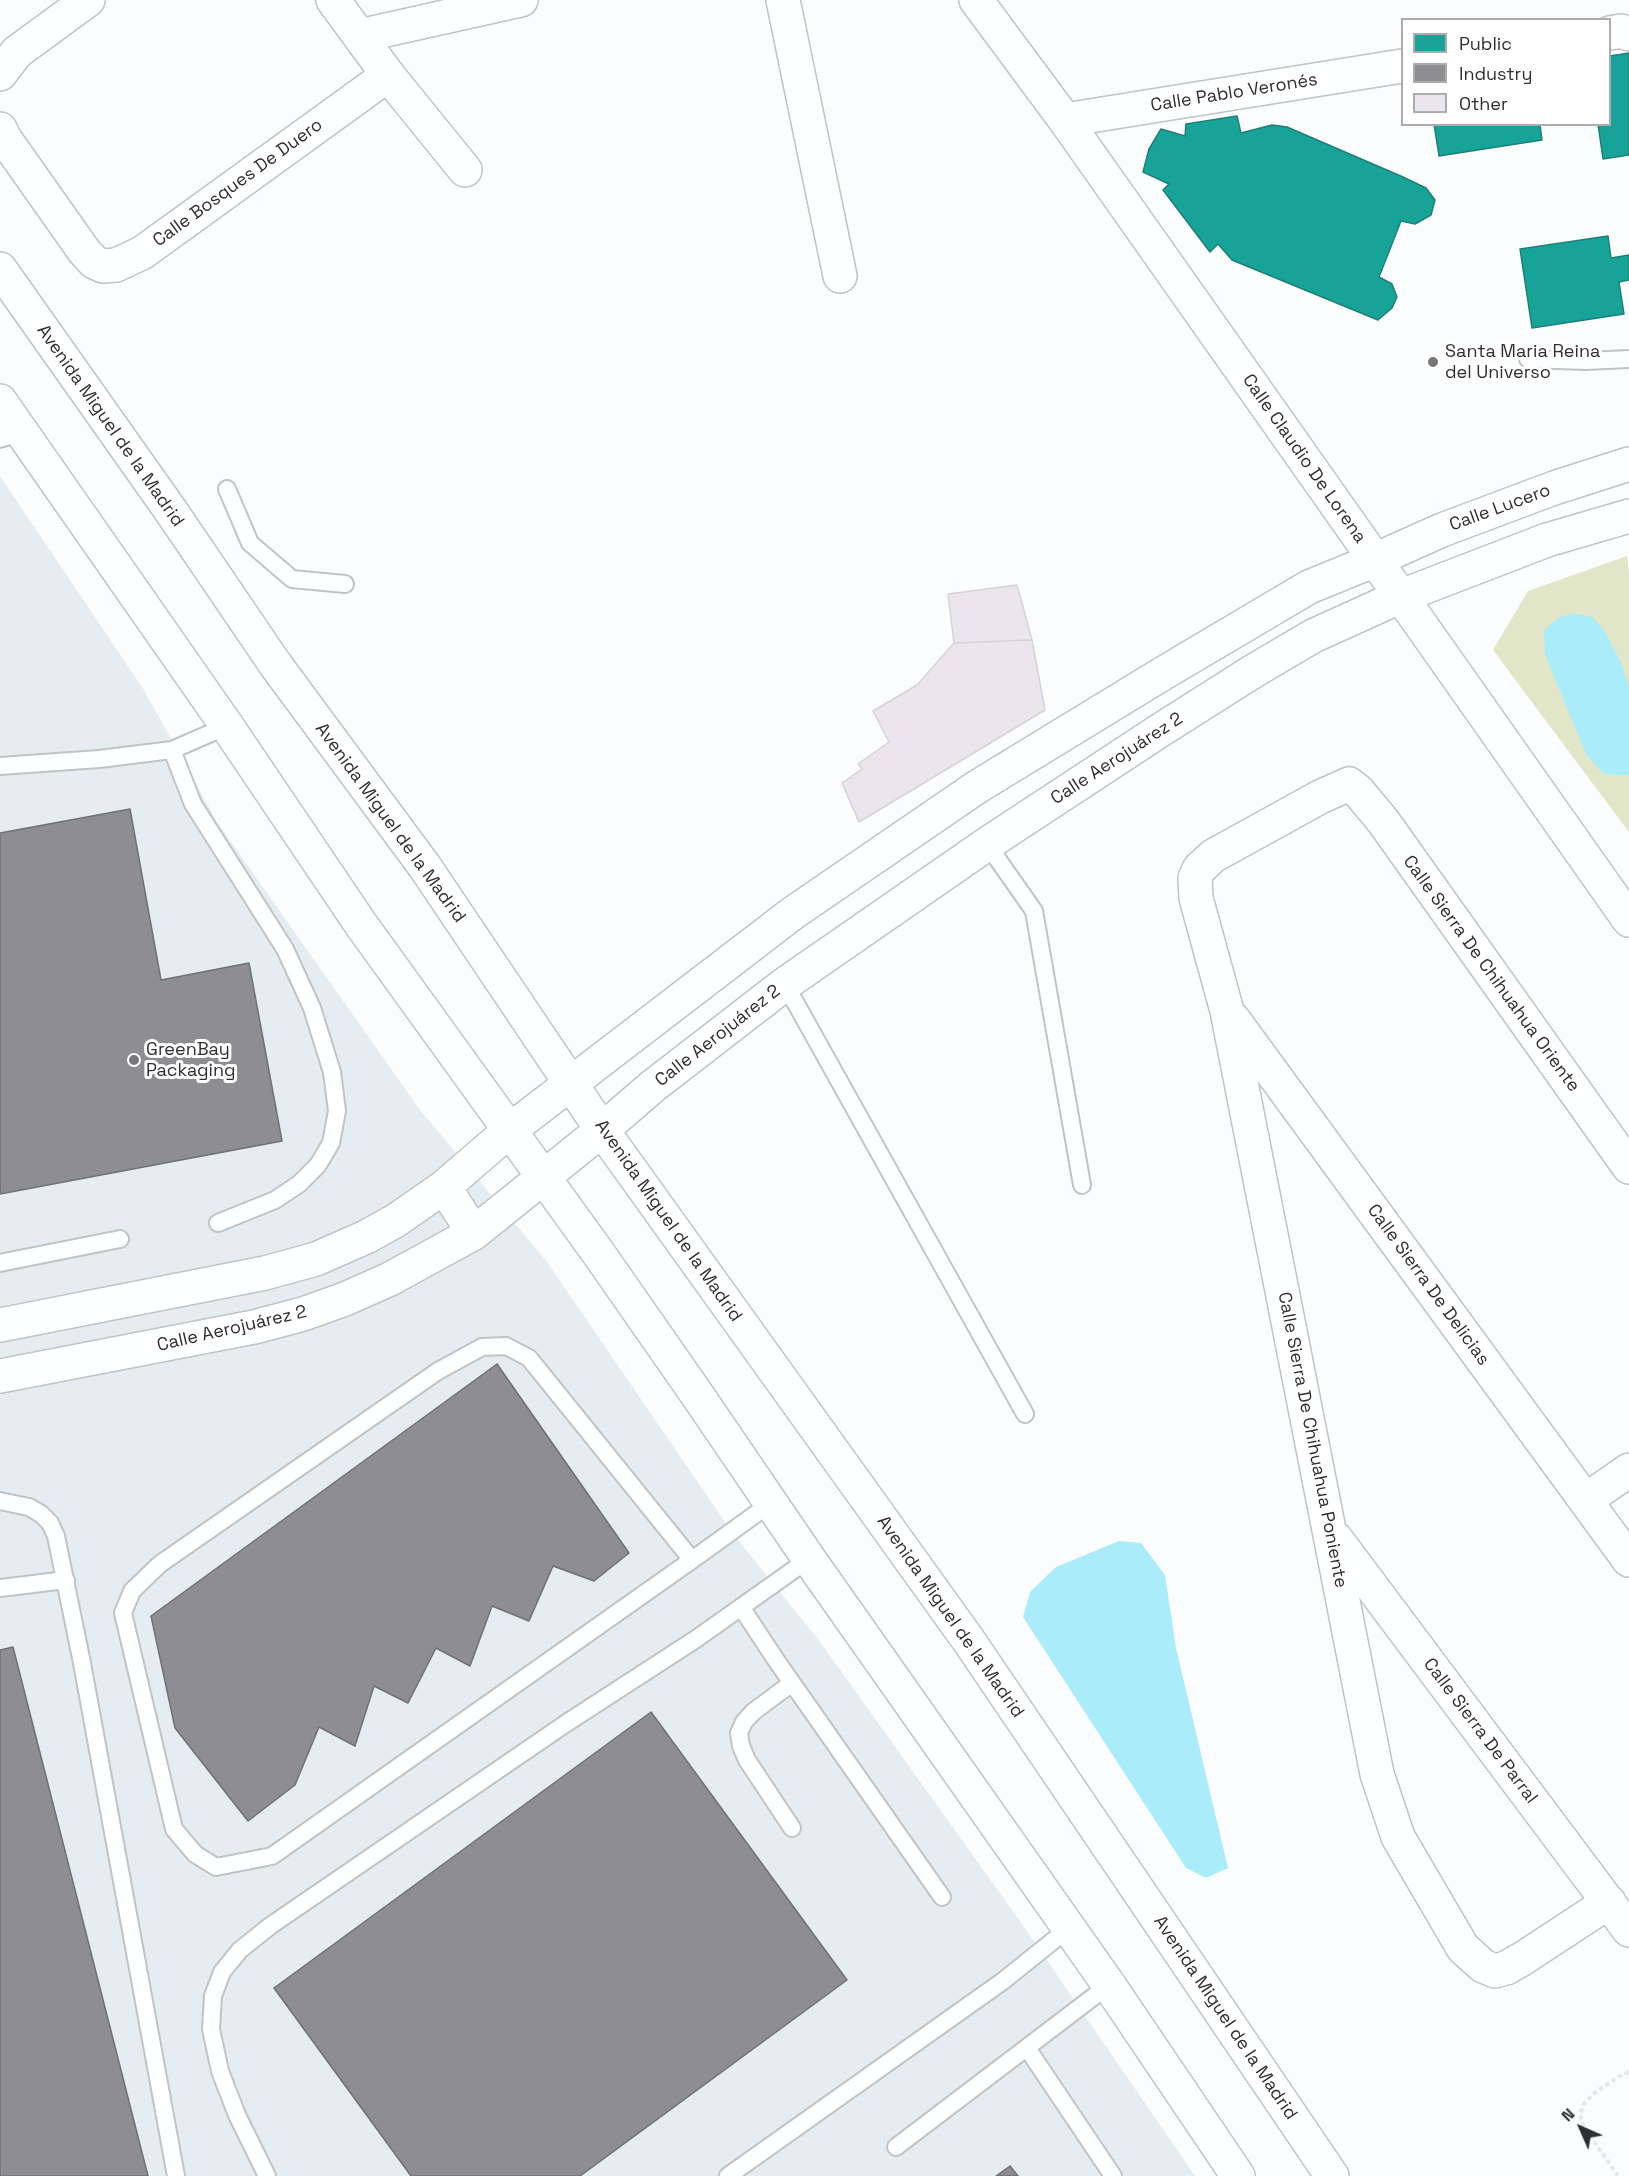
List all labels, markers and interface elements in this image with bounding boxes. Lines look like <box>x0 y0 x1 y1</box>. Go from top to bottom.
legend <box>1401 18 1611 126</box>
text: Public <box>1459 32 1512 55</box>
text: Industry <box>1459 62 1532 85</box>
street label: Calle Pablo Veronés <box>1149 69 1319 117</box>
text: Other <box>1459 92 1508 115</box>
street label: Calle Bosques De Duero <box>149 114 327 252</box>
street label: Avenida Miguel de la Madrid <box>32 321 188 531</box>
place label: Santa Maria Reina del Universo <box>1445 341 1600 384</box>
marker: Santa Maria Reina del Universo <box>1426 355 1440 369</box>
street label: Calle Claudio De Lorena <box>1237 370 1371 548</box>
street label: Calle Lucero <box>1447 480 1553 536</box>
street label: Calle Aerojuárez 2 <box>1047 708 1187 810</box>
street label: Avenida Miguel de la Madrid <box>310 719 470 927</box>
street label: Calle Sierra De Chihuahua Oriente <box>1398 852 1584 1096</box>
street label: Calle Aerojuárez 2 <box>651 980 785 1092</box>
place label: GreenBay Packaging <box>146 1039 236 1082</box>
marker: GreenBay Packaging <box>127 1053 141 1067</box>
street label: Avenida Miguel de la Madrid <box>590 1116 746 1326</box>
street label: Calle Sierra De Delicias <box>1362 1200 1494 1370</box>
street label: Calle Sierra De Chihuahua Poniente <box>1273 1290 1351 1590</box>
street label: Calle Aerojuárez 2 <box>155 1301 309 1357</box>
street label: Avenida Miguel de la Madrid <box>872 1512 1028 1722</box>
street label: Calle Sierra De Parral <box>1418 1654 1542 1808</box>
street label: Avenida Miguel de la Madrid <box>1149 1912 1301 2124</box>
north arrow <box>1551 2098 1611 2158</box>
text: N <box>1557 2104 1579 2126</box>

